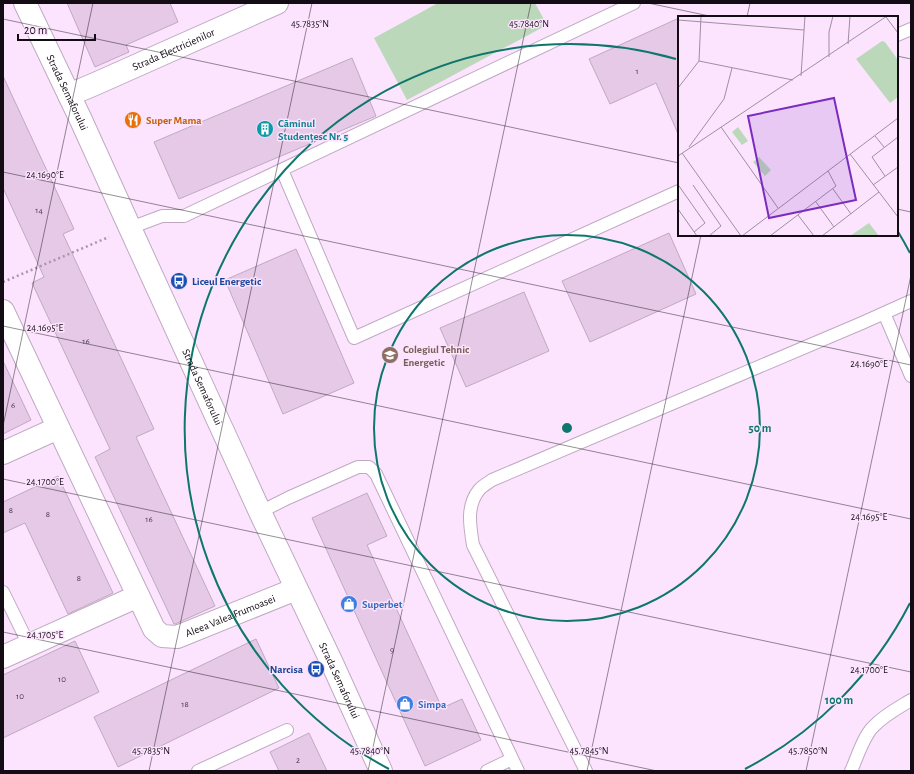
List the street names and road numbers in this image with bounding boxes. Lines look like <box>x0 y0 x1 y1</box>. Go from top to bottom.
street label: Strada Electricienilor <box>131 26 217 73</box>
street label: Strada Semaforului <box>45 53 90 132</box>
street label: Strada Semaforului <box>180 347 224 427</box>
street label: Aleea Valea Frumoasei <box>184 593 277 639</box>
street label: Strada Semaforului <box>317 641 361 720</box>

